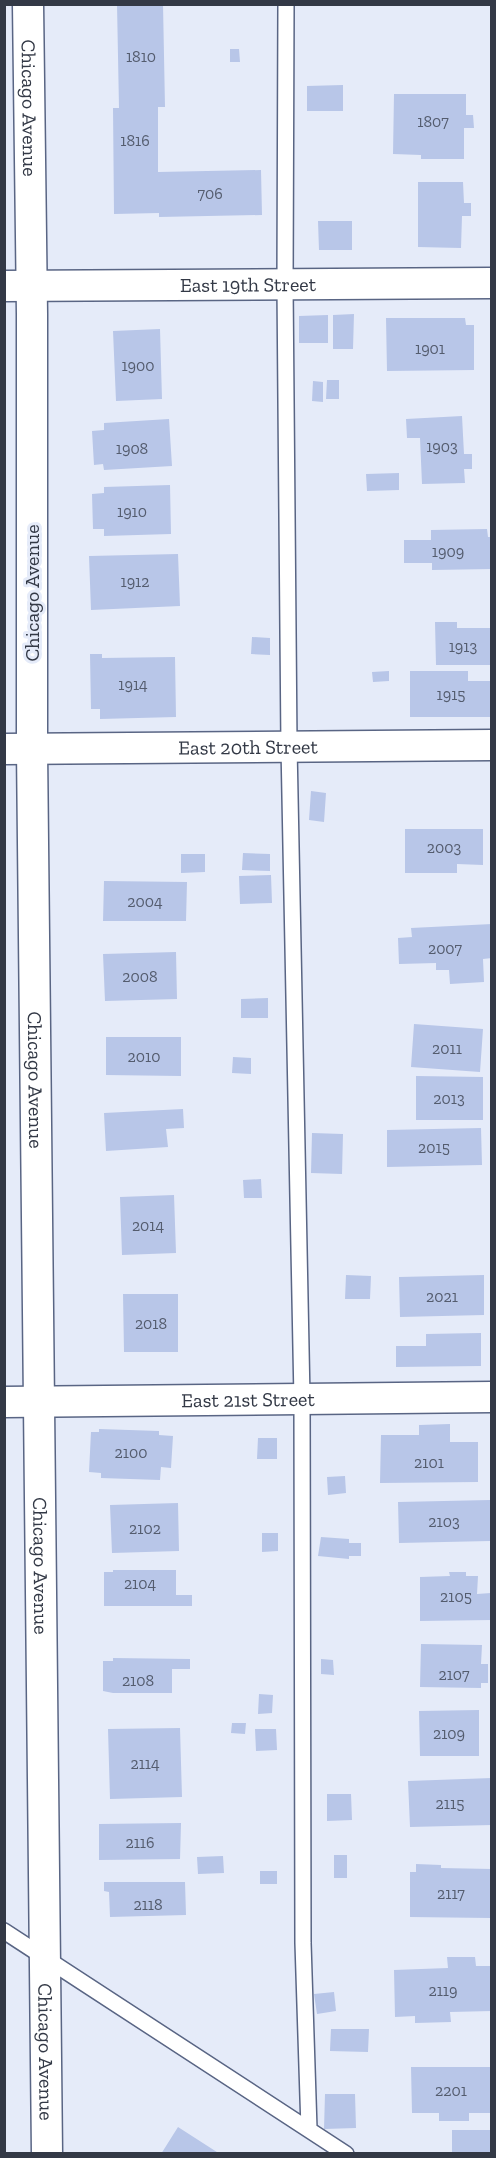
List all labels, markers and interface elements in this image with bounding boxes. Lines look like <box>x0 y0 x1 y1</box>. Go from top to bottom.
street label: Chicago Avenue <box>16 39 42 177</box>
house number: 1810 <box>126 47 156 66</box>
house number: 1807 <box>417 112 449 131</box>
house number: 1816 <box>120 131 150 150</box>
house number: 706 <box>197 184 223 203</box>
street label: East 19th Street <box>180 272 317 297</box>
house number: 1901 <box>415 339 445 358</box>
house number: 1900 <box>121 356 155 375</box>
house number: 1903 <box>426 437 458 456</box>
house number: 1908 <box>116 439 148 458</box>
house number: 1910 <box>117 502 147 521</box>
street label: Chicago Avenue <box>20 524 44 662</box>
house number: 1909 <box>432 542 464 561</box>
house number: 1912 <box>120 572 150 591</box>
house number: 1913 <box>449 637 477 656</box>
house number: 1914 <box>118 675 148 694</box>
house number: 1915 <box>436 685 466 704</box>
street label: East 20th Street <box>178 734 319 760</box>
house number: 2003 <box>427 838 461 857</box>
house number: 2004 <box>127 892 163 911</box>
house number: 2007 <box>428 939 463 958</box>
house number: 2008 <box>122 967 158 986</box>
street label: Chicago Avenue <box>23 1011 48 1149</box>
house number: 2011 <box>432 1039 462 1058</box>
house number: 2010 <box>128 1047 160 1066</box>
house number: 2013 <box>433 1089 465 1108</box>
house number: 2015 <box>418 1138 450 1157</box>
house number: 2014 <box>132 1216 164 1235</box>
house number: 2021 <box>426 1287 458 1306</box>
house number: 2018 <box>135 1314 167 1333</box>
street label: East 21st Street <box>181 1387 316 1412</box>
house number: 2100 <box>115 1443 147 1462</box>
house number: 2101 <box>414 1453 444 1472</box>
street label: Chicago Avenue <box>28 1497 53 1635</box>
house number: 2103 <box>428 1512 460 1531</box>
house number: 2102 <box>129 1519 161 1538</box>
house number: 2104 <box>124 1574 156 1593</box>
house number: 2105 <box>440 1587 472 1606</box>
house number: 2107 <box>438 1665 470 1684</box>
house number: 2108 <box>122 1671 154 1690</box>
house number: 2109 <box>433 1724 465 1743</box>
house number: 2114 <box>130 1754 160 1773</box>
house number: 2115 <box>436 1794 464 1813</box>
house number: 2116 <box>125 1833 155 1852</box>
house number: 2117 <box>437 1884 465 1903</box>
house number: 2118 <box>133 1895 163 1914</box>
house number: 2119 <box>428 1981 458 2000</box>
street label: Chicago Avenue <box>33 1983 59 2121</box>
house number: 2201 <box>435 2081 467 2100</box>

